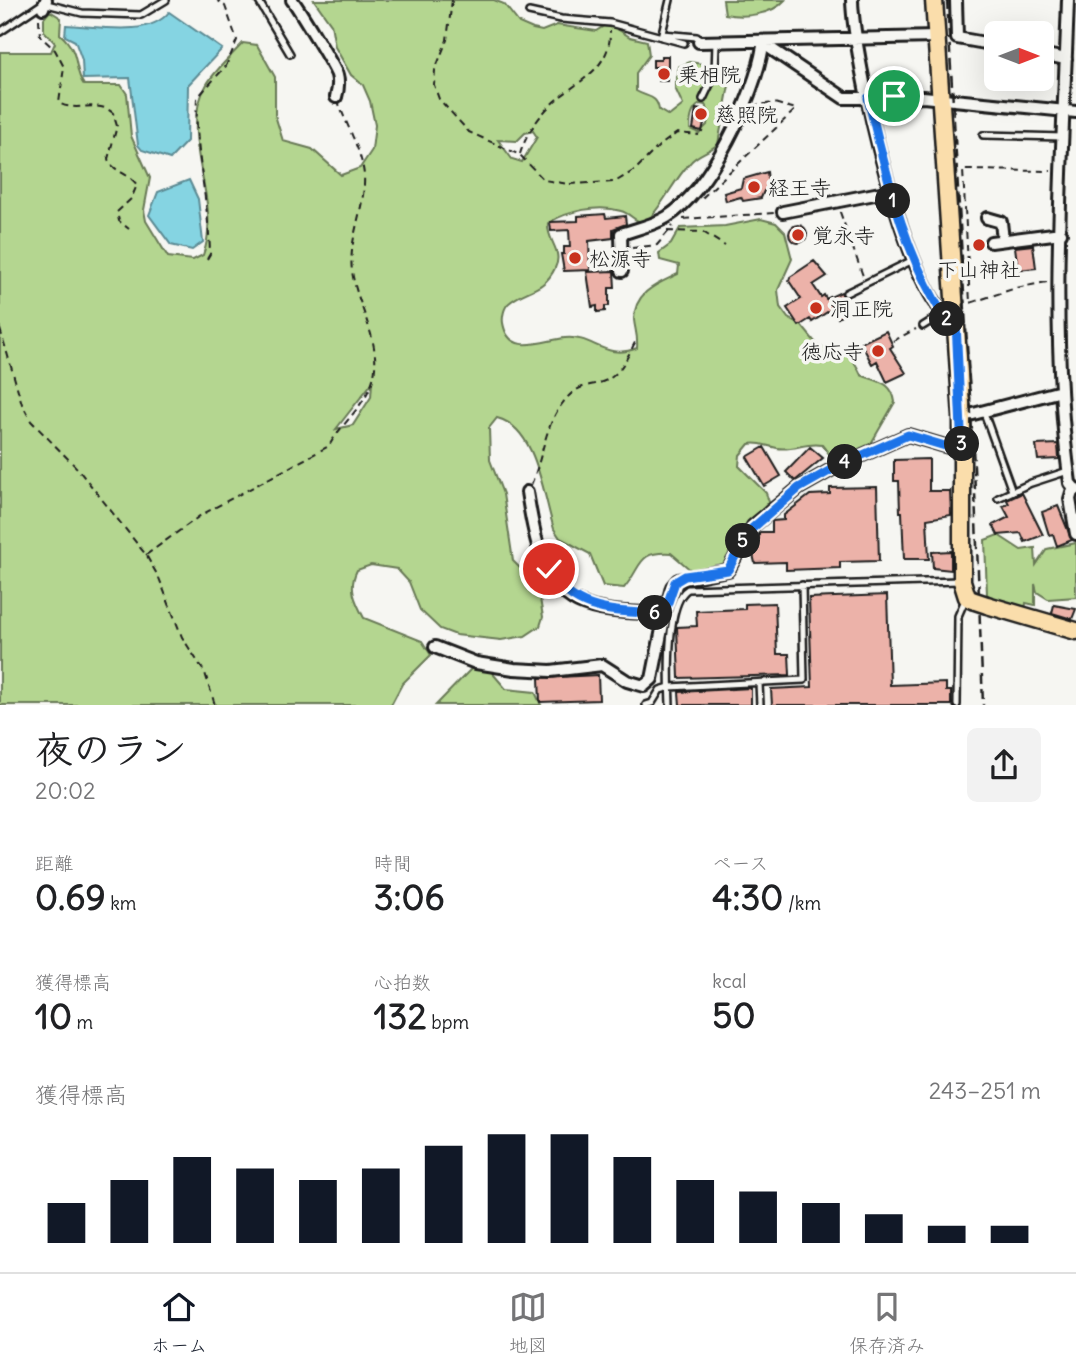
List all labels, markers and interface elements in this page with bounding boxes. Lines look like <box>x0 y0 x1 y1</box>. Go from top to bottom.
north arrow <box>984 21 1054 91</box>
map controls <box>984 21 1054 91</box>
place label: 乗相院 <box>678 61 741 88</box>
marker: 乗相院 <box>656 66 672 82</box>
pin <box>864 66 924 126</box>
icon: arrive <box>875 77 913 115</box>
place label: 慈照院 <box>715 101 778 128</box>
marker: 慈照院 <box>693 106 709 122</box>
place label: 経王寺 <box>768 174 831 201</box>
marker: 経王寺 <box>746 179 762 195</box>
pin: 1 <box>876 184 910 218</box>
text: 1 <box>889 188 896 212</box>
place label: 覚永寺 <box>812 222 875 249</box>
marker: 覚永寺 <box>790 227 806 243</box>
marker: 下山神社 <box>971 237 987 253</box>
place label: 松源寺 <box>589 245 652 272</box>
marker: 松源寺 <box>567 250 583 266</box>
place label: 下山神社 <box>937 256 1021 283</box>
place label: 洞正院 <box>830 295 893 322</box>
marker: 洞正院 <box>808 300 824 316</box>
pin: 2 <box>930 302 964 336</box>
text: 2 <box>941 306 952 330</box>
place label: 徳応寺 <box>801 338 864 365</box>
marker: 徳応寺 <box>870 343 886 359</box>
pin: 3 <box>944 426 979 462</box>
text: 3 <box>956 431 967 455</box>
pin: 4 <box>828 444 862 480</box>
text: 4 <box>839 449 850 473</box>
pin: 5 <box>726 524 760 558</box>
text: 5 <box>737 528 748 552</box>
pin <box>519 539 579 599</box>
icon: check <box>530 550 568 588</box>
pin: 6 <box>638 596 672 630</box>
text: 6 <box>649 600 660 624</box>
text: 夜のラン <box>35 726 187 773</box>
button: share <box>967 728 1041 802</box>
text: 20:02 <box>35 776 96 805</box>
text: 距離 <box>35 851 73 875</box>
text: 時間 <box>374 851 412 875</box>
text: ペース <box>712 851 768 875</box>
text: 0.69 <box>35 875 106 919</box>
text: 3:06 <box>374 875 445 919</box>
text: 4:30 <box>712 875 783 919</box>
text: km <box>106 891 137 915</box>
text: /km <box>783 891 821 915</box>
text: kcal <box>712 969 747 993</box>
text: 獲得標高 <box>35 970 111 994</box>
text: 心拍数 <box>374 970 431 994</box>
text: 50 <box>712 993 755 1037</box>
text: 10 <box>35 994 72 1038</box>
text: 132 <box>374 994 427 1038</box>
text: m <box>72 1010 93 1034</box>
text: bpm <box>427 1010 469 1034</box>
text: 243–251 m <box>929 1076 1041 1105</box>
text: 獲得標高 <box>35 1080 127 1109</box>
tab: ホーム <box>151 1288 207 1357</box>
tab: 地図 <box>509 1288 547 1357</box>
tab: 保存済み <box>849 1288 925 1357</box>

